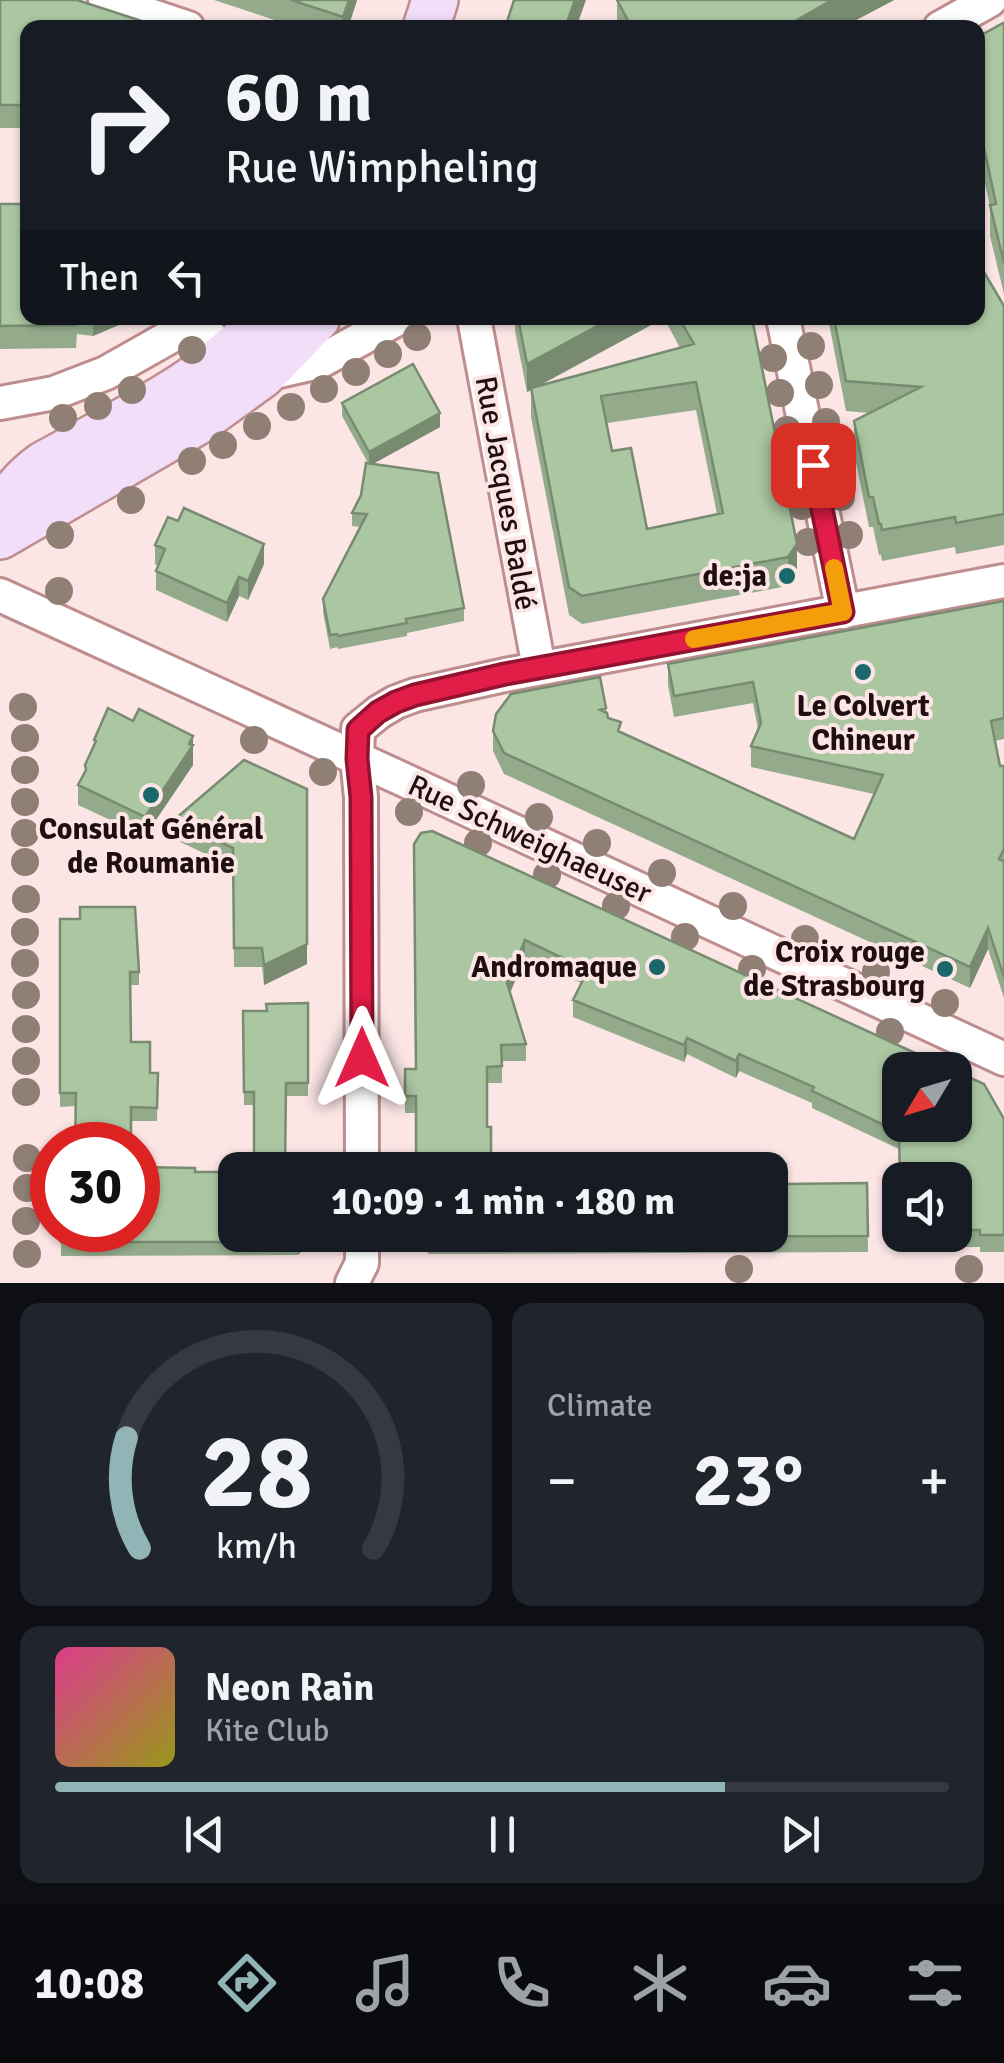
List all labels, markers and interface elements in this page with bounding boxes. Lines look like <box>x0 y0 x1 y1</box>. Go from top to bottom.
text: 60 m <box>225 54 373 140</box>
icon: right <box>60 60 190 190</box>
text: Rue Wimpheling <box>225 140 539 195</box>
icon: left <box>159 250 214 305</box>
text: Then <box>60 254 139 301</box>
street label: Rue Jacques Baldé <box>467 373 544 613</box>
pin <box>771 423 856 508</box>
icon: arrive <box>786 438 841 493</box>
place label: de:ja <box>703 558 767 595</box>
marker: de:ja <box>776 565 798 587</box>
marker: Le Colvert Chineur <box>852 661 874 683</box>
place label: Le Colvert Chineur <box>796 688 930 759</box>
street label: Rue Schweighaeuser <box>402 767 657 912</box>
marker: Consulat Général de Roumanie <box>140 784 162 806</box>
place label: Consulat Général de Roumanie <box>39 811 263 882</box>
place label: Croix rouge de Strasbourg <box>743 934 925 1005</box>
place label: Andromaque <box>471 949 637 986</box>
marker: Andromaque <box>646 956 668 978</box>
marker: Croix rouge de Strasbourg <box>934 958 956 980</box>
position arrow <box>310 1006 414 1110</box>
north arrow <box>882 1052 972 1142</box>
map controls <box>882 1052 972 1252</box>
speed limit sign: 30 <box>30 1122 160 1252</box>
button: sound <box>882 1162 972 1252</box>
text: 10:09 · 1 min · 180 m <box>331 1178 675 1225</box>
text: Climate <box>547 1386 653 1425</box>
text: 28 <box>200 1408 312 1536</box>
text: 23° <box>693 1434 804 1527</box>
text: − <box>547 1447 577 1515</box>
text: + <box>919 1447 949 1515</box>
text: km/h <box>216 1524 296 1568</box>
text: Neon Rain <box>205 1664 374 1711</box>
text: Kite Club <box>205 1711 329 1750</box>
icon: previous <box>177 1807 232 1862</box>
icon: pause <box>475 1807 530 1862</box>
icon: next <box>773 1807 828 1862</box>
icon: directions <box>212 1948 282 2018</box>
icon: music <box>350 1948 420 2018</box>
icon: phone <box>487 1948 557 2018</box>
icon: climate <box>625 1948 695 2018</box>
icon: car <box>762 1948 832 2018</box>
icon: filters <box>900 1948 970 2018</box>
text: 10:08 <box>34 1956 144 2011</box>

